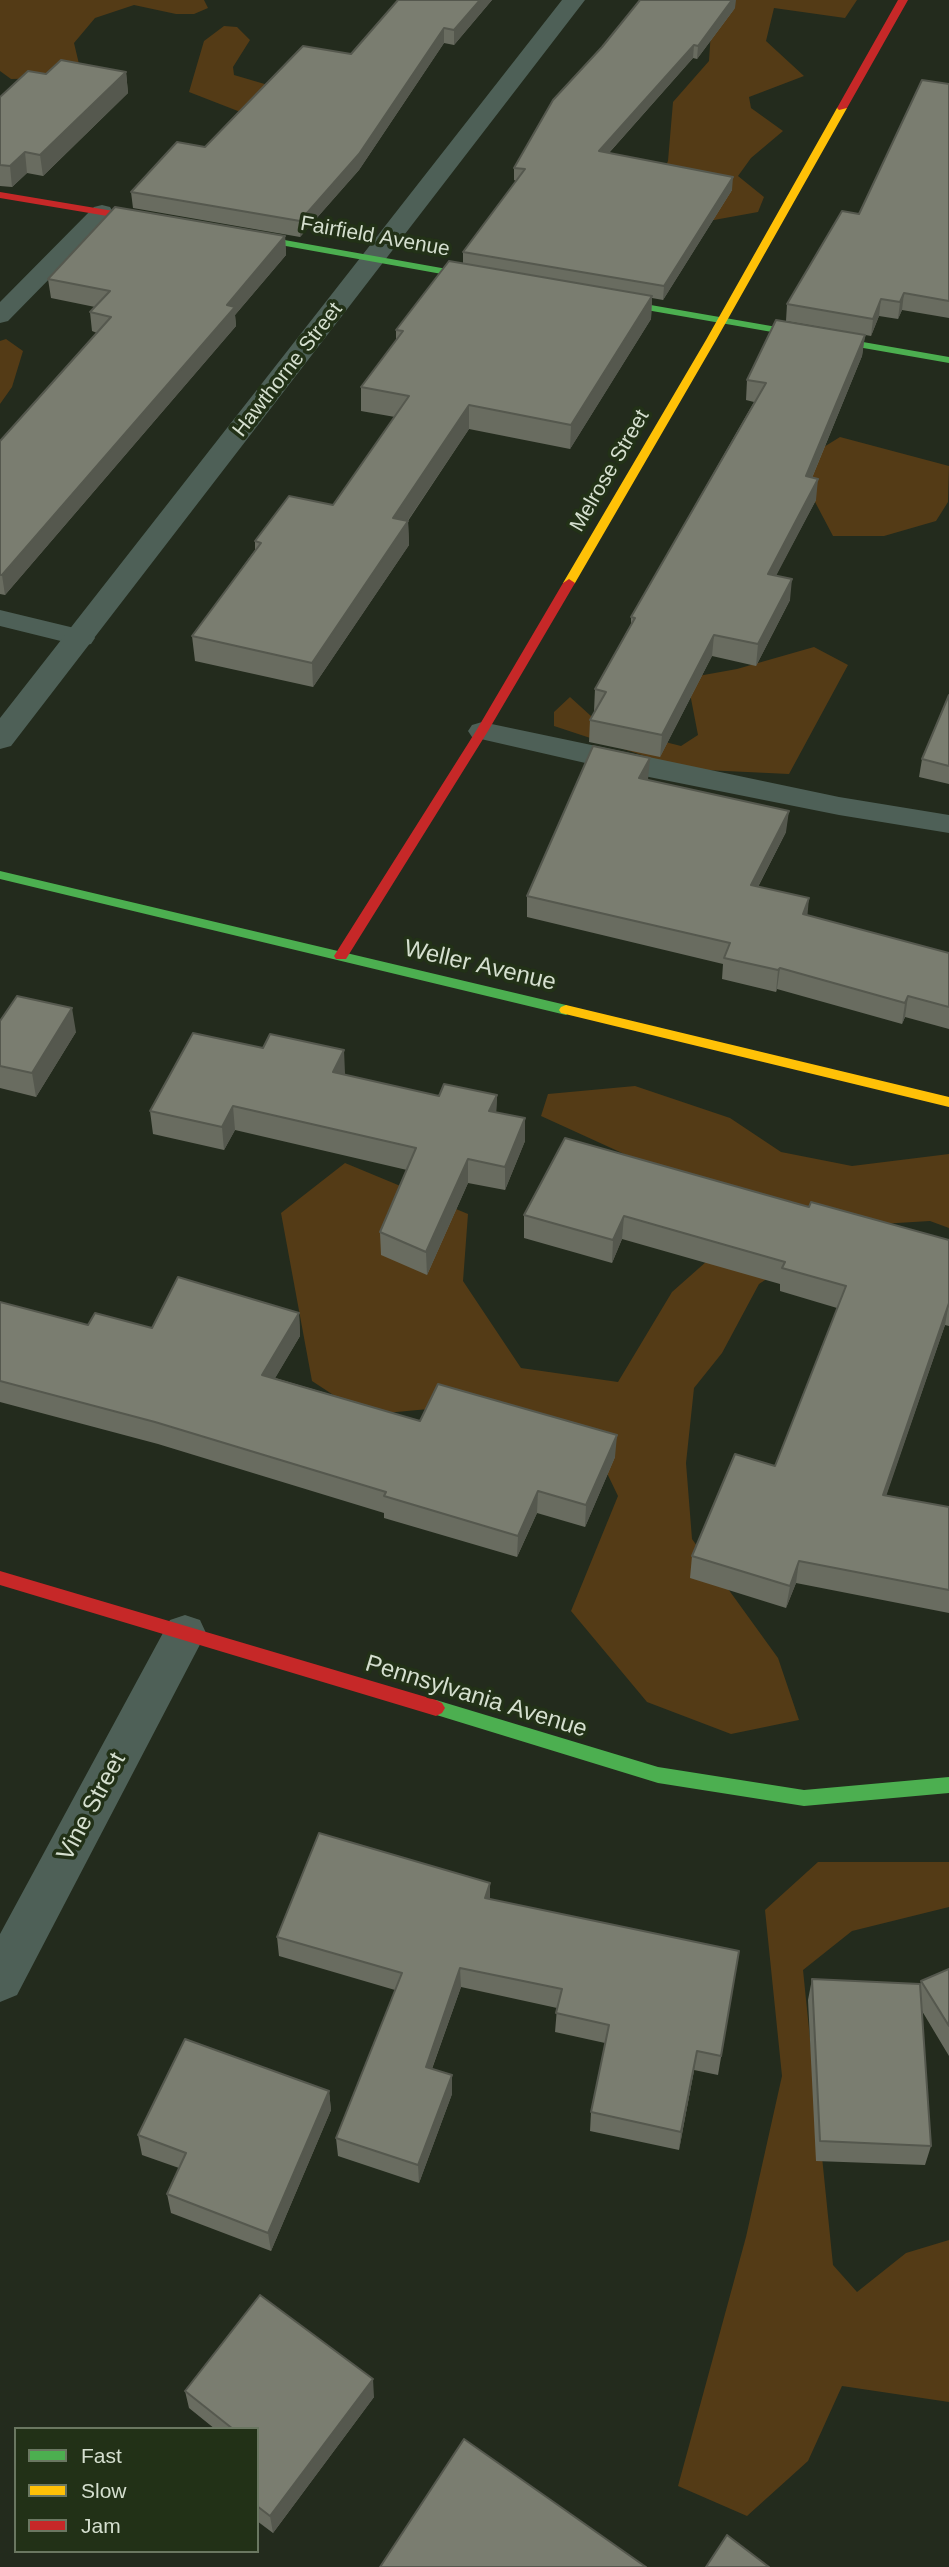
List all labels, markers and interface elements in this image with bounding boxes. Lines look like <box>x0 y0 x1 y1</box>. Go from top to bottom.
street label: Fairfield Avenue <box>298 211 452 263</box>
street label: Hawthorne Street <box>228 298 348 442</box>
street label: Melrose Street <box>565 406 655 536</box>
street label: Weller Avenue <box>401 935 559 997</box>
street label: Pennsylvania Avenue <box>362 1650 590 1744</box>
street label: Vine Street <box>52 1748 132 1866</box>
legend <box>14 2427 259 2553</box>
text: Fast <box>81 2444 122 2467</box>
text: Slow <box>81 2479 127 2502</box>
text: Jam <box>81 2514 121 2537</box>

